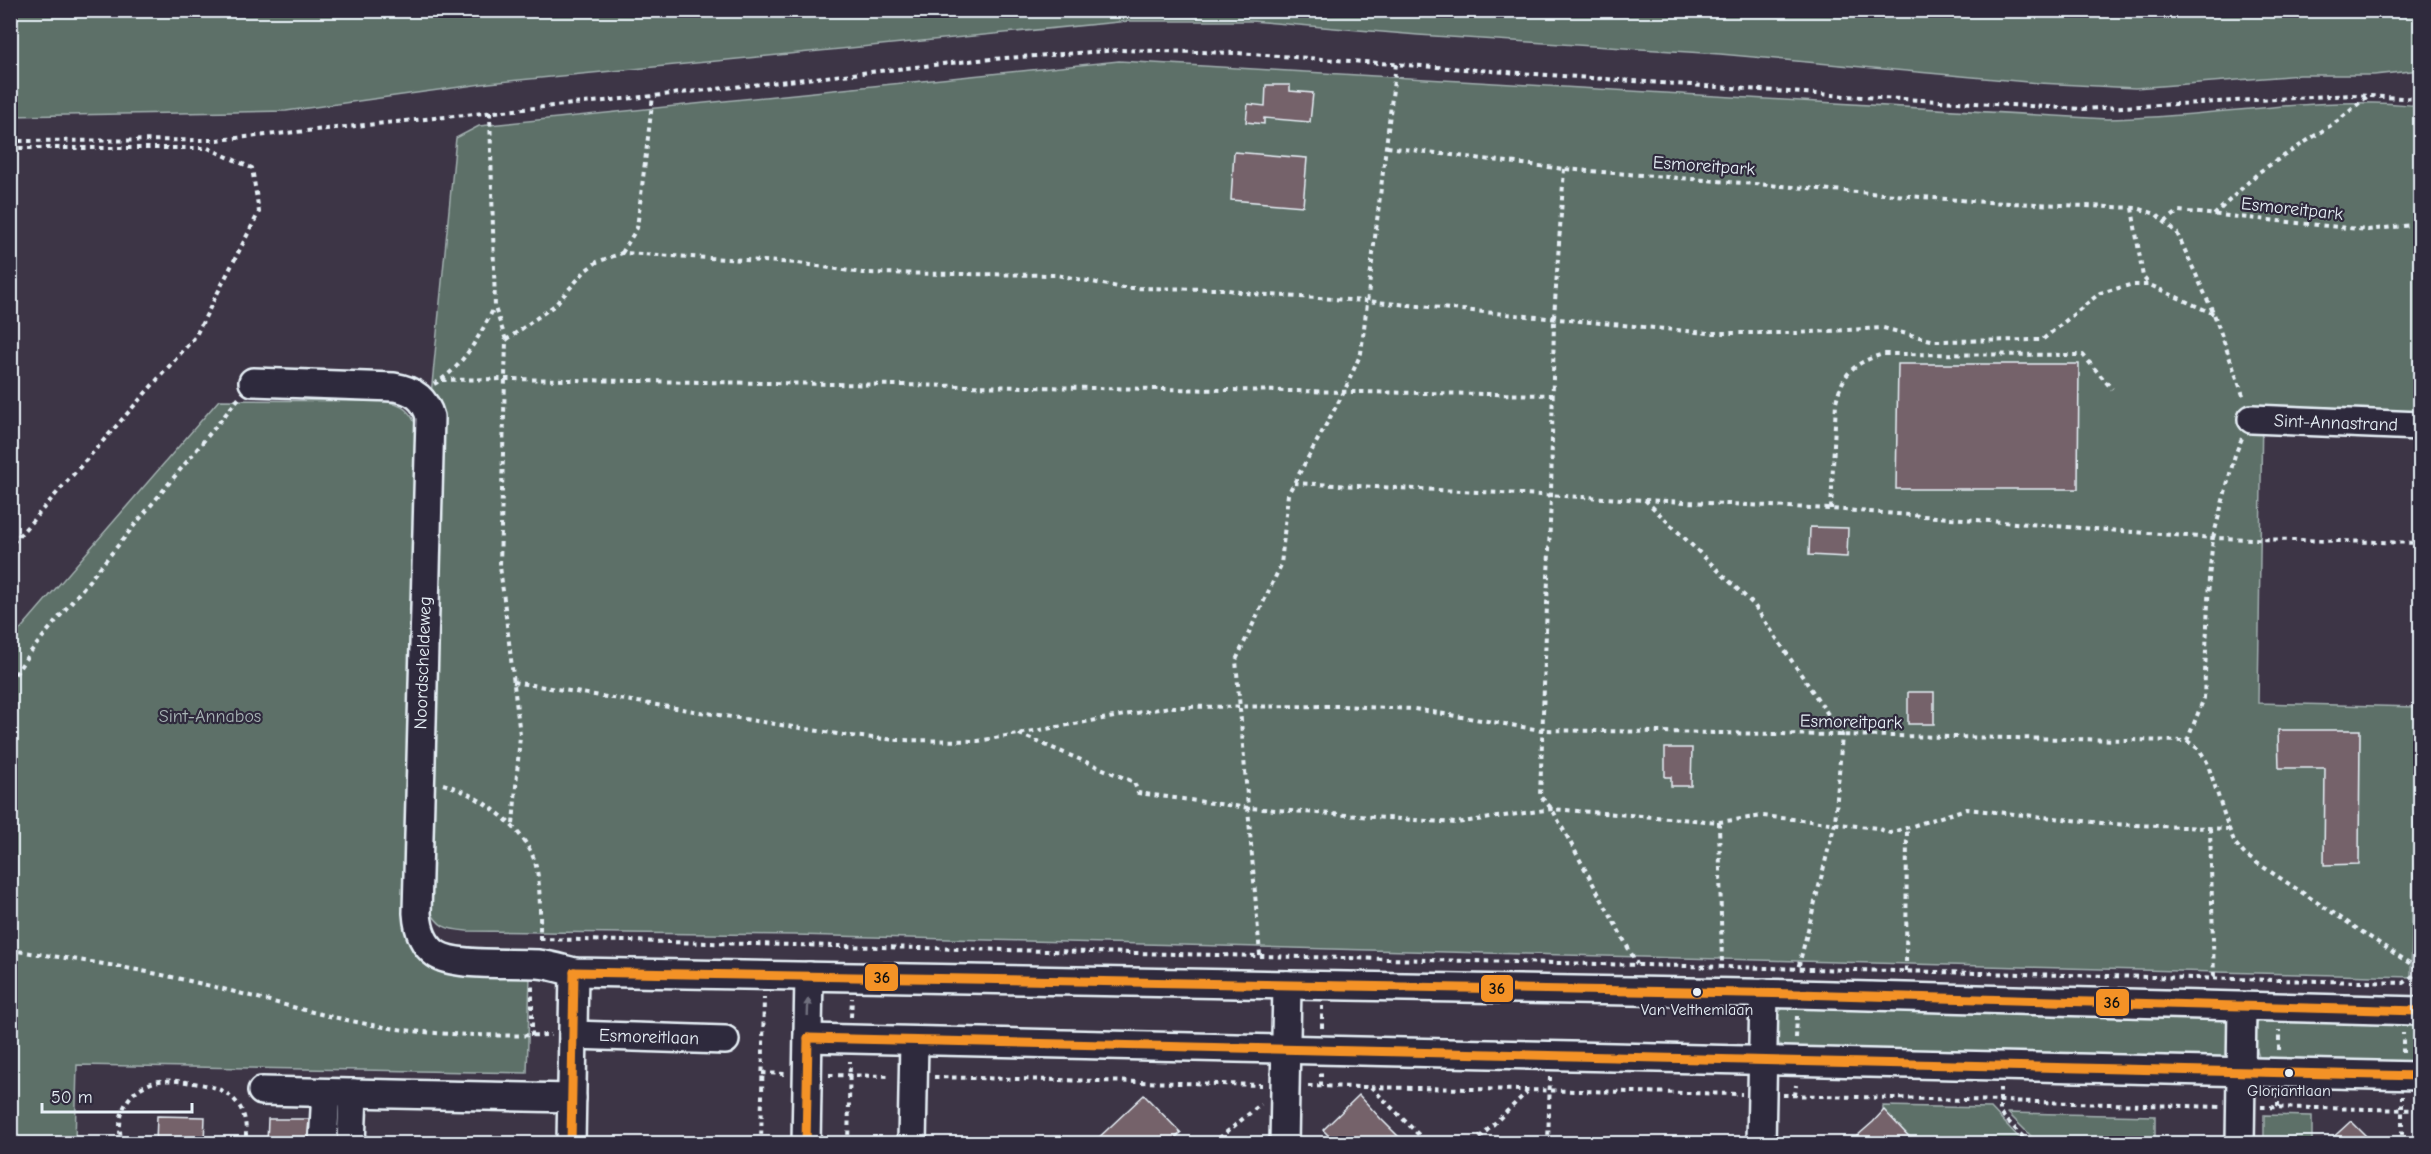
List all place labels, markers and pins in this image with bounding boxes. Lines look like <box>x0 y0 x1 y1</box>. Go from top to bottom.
marker: Van Velthemlaan <box>1691 986 1703 998</box>
place label: Van Velthemlaan <box>1641 1001 1753 1019</box>
marker: Gloriantlaan <box>2283 1067 2295 1079</box>
place label: Gloriantlaan <box>2247 1082 2331 1100</box>

